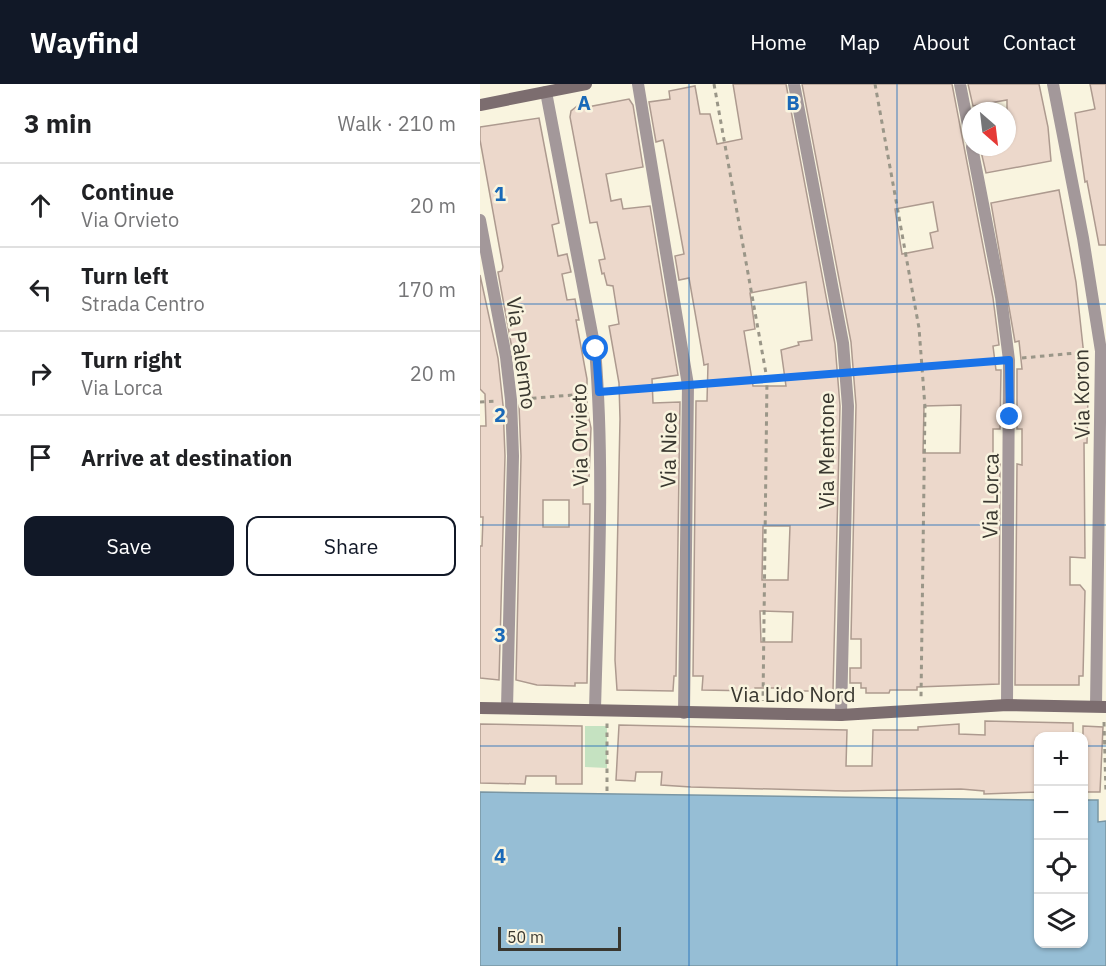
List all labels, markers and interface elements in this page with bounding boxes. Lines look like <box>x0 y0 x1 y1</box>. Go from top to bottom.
text: Wayfind <box>30 24 139 61</box>
text: Home <box>750 28 807 56</box>
text: Map <box>840 28 880 56</box>
text: About <box>913 28 970 56</box>
text: Contact <box>1003 28 1076 56</box>
text: A <box>577 89 591 116</box>
text: B <box>786 89 800 116</box>
north arrow <box>962 102 1016 156</box>
text: 3 min <box>24 106 92 140</box>
text: Walk · 210 m <box>338 110 456 137</box>
text: Continue <box>81 177 174 206</box>
text: 1 <box>494 180 506 207</box>
icon: ahead <box>24 189 57 222</box>
text: 20 m <box>410 192 456 219</box>
text: Via Orvieto <box>81 206 179 233</box>
text: Turn left <box>81 261 169 290</box>
icon: left <box>24 273 57 306</box>
text: 170 m <box>398 276 456 303</box>
text: Strada Centro <box>81 290 205 317</box>
street label: Via Palermo <box>500 295 544 411</box>
route start <box>582 335 608 361</box>
text: Turn right <box>81 345 182 374</box>
street label: Via Koron <box>1066 349 1096 439</box>
icon: right <box>24 357 57 390</box>
text: 20 m <box>410 360 456 387</box>
text: Via Lorca <box>81 374 163 401</box>
street label: Via Orvieto <box>564 383 594 487</box>
street label: Via Mentone <box>812 392 840 510</box>
text: 2 <box>494 401 506 428</box>
route end <box>996 403 1022 429</box>
street label: Via Nice <box>653 412 683 488</box>
icon: arrive <box>24 441 57 474</box>
text: Arrive at destination <box>81 443 292 472</box>
street label: Via Lorca <box>975 453 1005 539</box>
button: Save <box>24 516 234 576</box>
button: Share <box>246 516 456 576</box>
text: 3 <box>494 621 506 648</box>
street label: Via Lido Nord <box>730 680 856 708</box>
map controls <box>1034 732 1088 948</box>
button: + <box>1034 732 1088 786</box>
button: − <box>1034 786 1088 840</box>
button: locate <box>1034 840 1088 894</box>
text: 4 <box>494 842 506 869</box>
button: layers <box>1034 894 1088 948</box>
scale bar <box>498 924 621 952</box>
text: 50 m <box>507 927 544 947</box>

